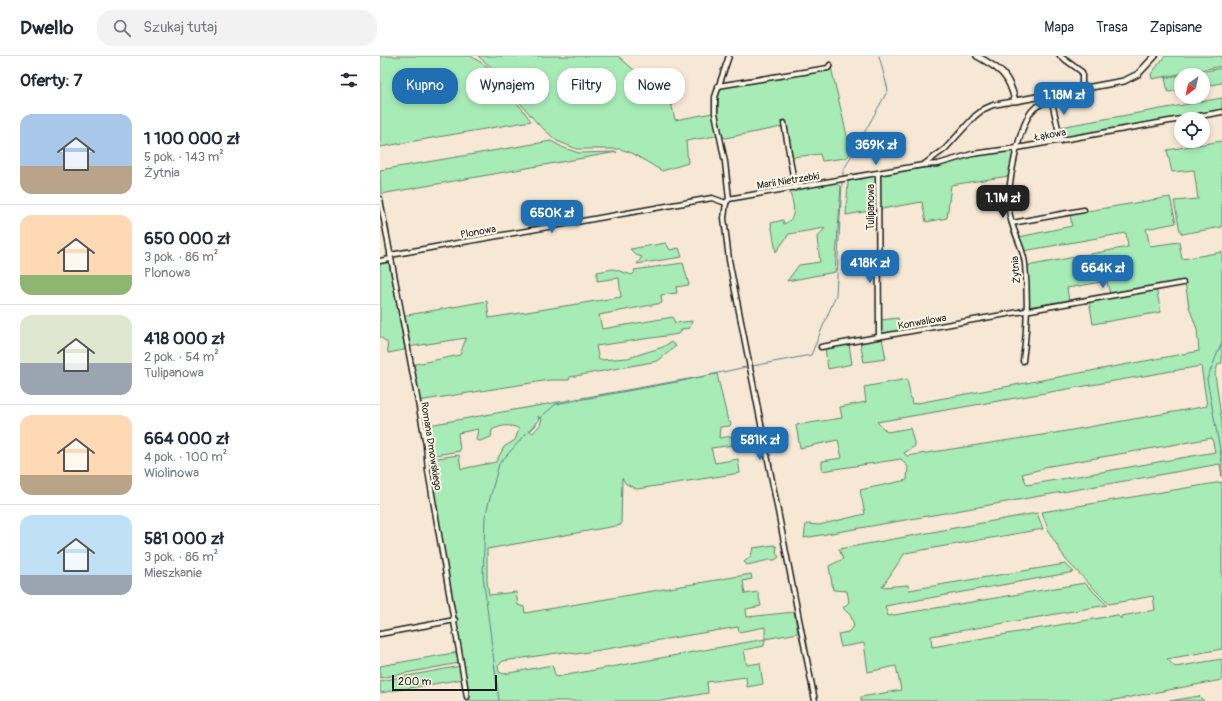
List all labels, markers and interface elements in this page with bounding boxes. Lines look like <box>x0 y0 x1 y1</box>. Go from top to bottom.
search box <box>97 10 377 46</box>
text: Dwello <box>20 16 73 40</box>
icon: search <box>111 17 133 39</box>
text: Szukaj tutaj <box>143 18 217 37</box>
text: Mapa <box>1044 19 1074 36</box>
text: Trasa <box>1096 19 1128 36</box>
text: Zapisane <box>1150 19 1202 36</box>
chip: Kupno <box>392 68 458 104</box>
chip: Wynajem <box>466 68 549 104</box>
chip: Filtry <box>557 68 616 104</box>
chip: Nowe <box>624 68 685 104</box>
north arrow <box>1174 68 1210 104</box>
map controls <box>1174 68 1210 148</box>
icon: filters <box>338 69 360 91</box>
text: Oferty: 7 <box>20 70 82 91</box>
pin: 1.18M zł <box>1023 82 1105 116</box>
text: 1.18M zł <box>1043 87 1085 103</box>
button: locate <box>1174 112 1210 148</box>
street label: Łąkowa <box>1033 126 1067 144</box>
text: 1 100 000 zł <box>144 128 239 149</box>
icon: home <box>52 130 100 178</box>
pin: 369K zł <box>839 132 913 166</box>
text: 369K zł <box>855 137 897 153</box>
text: 5 pok. · 143 m² <box>144 149 224 165</box>
text: Żytnia <box>144 165 180 181</box>
street label: Marii Nietrzebki <box>756 170 821 192</box>
street label: Tulipanowa <box>865 184 877 230</box>
pin: 1.1M zł <box>966 185 1040 219</box>
text: 1.1M zł <box>985 190 1021 206</box>
pin: 650K zł <box>515 200 589 234</box>
text: 650K zł <box>530 205 574 221</box>
street label: Plonowa <box>460 223 497 241</box>
text: 650 000 zł <box>144 228 230 249</box>
icon: home <box>52 231 100 279</box>
text: 3 pok. · 86 m² <box>144 249 218 265</box>
pin: 418K zł <box>833 250 907 284</box>
text: 418K zł <box>850 255 890 271</box>
street label: Żytnia <box>1009 255 1023 284</box>
pin: 664K zł <box>1066 255 1140 289</box>
text: 664K zł <box>1081 260 1125 276</box>
text: Plonowa <box>144 265 190 281</box>
street label: Konwaliowa <box>897 312 948 332</box>
text: 418 000 zł <box>144 328 224 349</box>
icon: home <box>52 331 100 379</box>
text: 2 pok. · 54 m² <box>144 349 219 365</box>
text: Tulipanowa <box>144 365 204 381</box>
street label: Romana Dmowskiego <box>418 401 444 492</box>
pin: 581K zł <box>723 427 797 461</box>
text: 664 000 zł <box>144 428 229 449</box>
icon: home <box>52 431 100 479</box>
text: 581K zł <box>740 432 780 448</box>
text: 4 pok. · 100 m² <box>144 449 227 465</box>
text: Wiolinowa <box>144 465 199 481</box>
text: 581 000 zł <box>144 528 224 549</box>
icon: home <box>52 531 100 579</box>
text: 3 pok. · 86 m² <box>144 549 218 565</box>
text: Mieszkanie <box>144 565 202 581</box>
scale bar <box>392 673 497 692</box>
text: 200 m <box>398 675 431 688</box>

